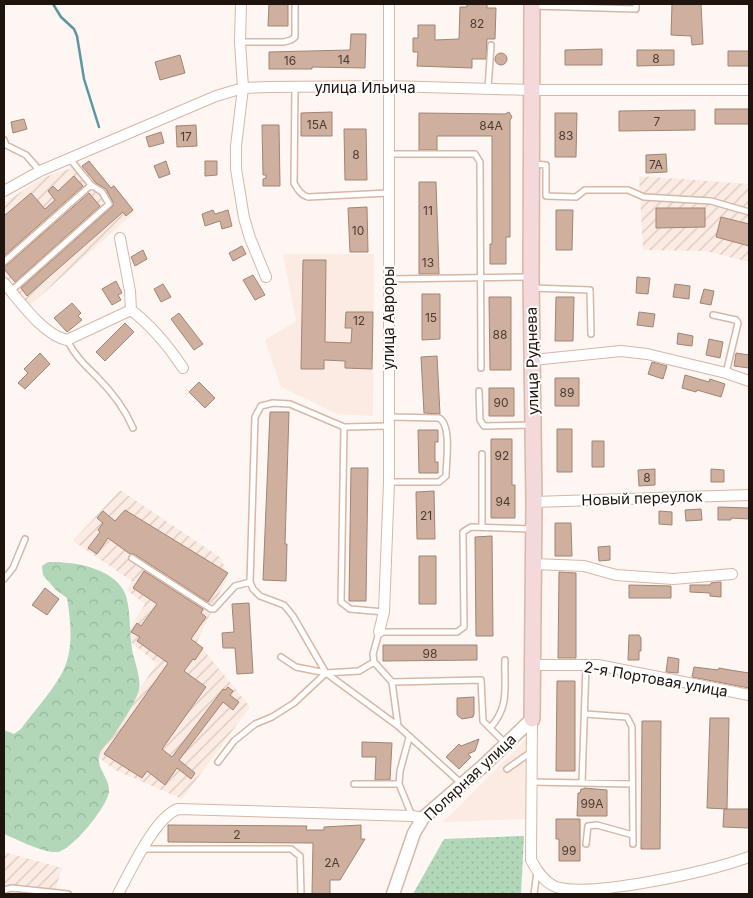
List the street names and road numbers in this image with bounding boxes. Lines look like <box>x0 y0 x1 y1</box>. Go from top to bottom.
street label: улица Ильича <box>314 78 416 97</box>
street label: улица Авроры <box>379 266 398 370</box>
street label: улица Руднева <box>522 307 542 415</box>
street label: Новый переулок <box>581 486 703 510</box>
street label: 2-я Портовая улица <box>583 657 729 701</box>
street label: Полярная улица <box>420 730 520 824</box>

